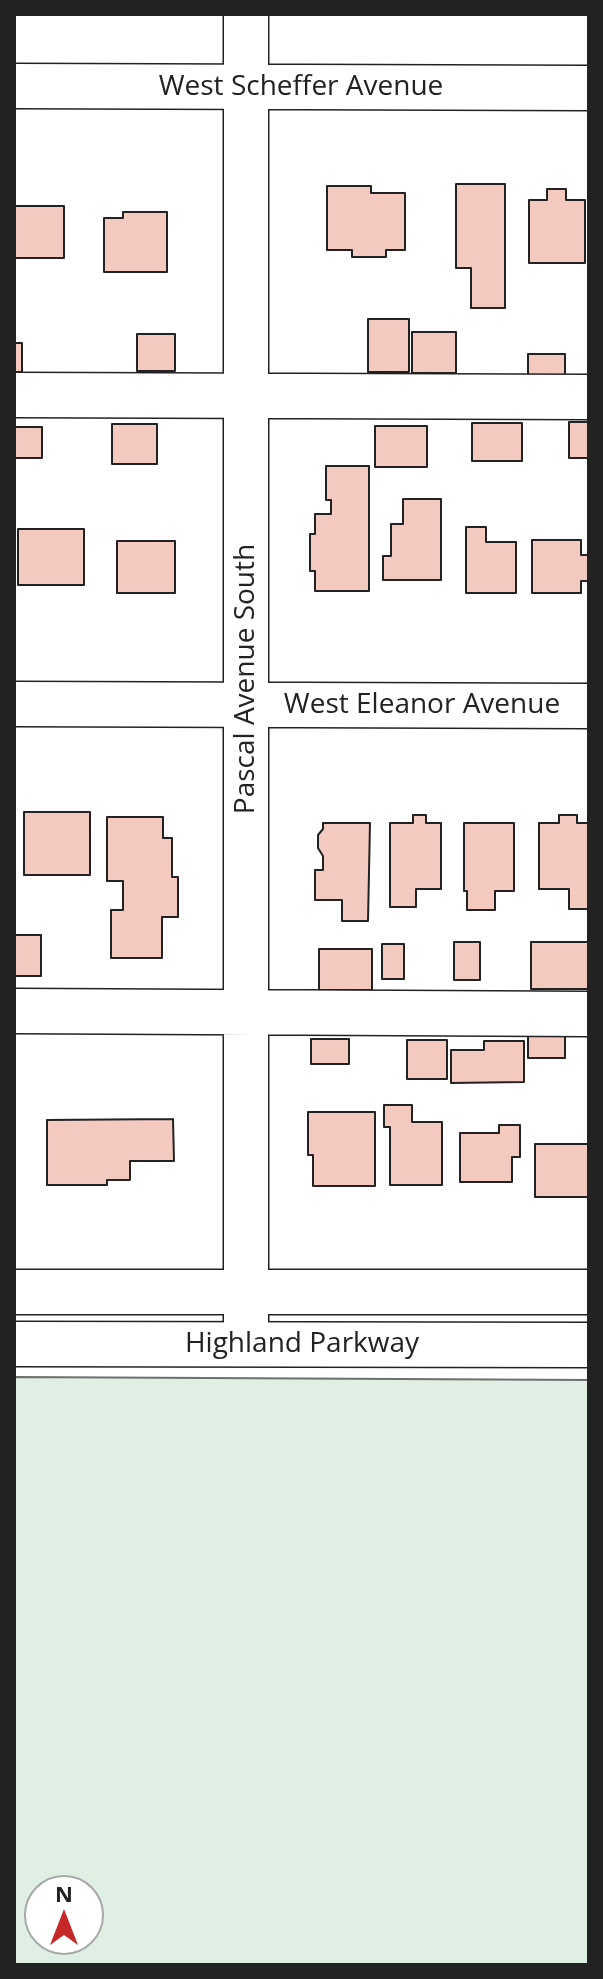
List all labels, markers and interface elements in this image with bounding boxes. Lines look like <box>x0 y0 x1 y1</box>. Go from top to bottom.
street label: West Scheffer Avenue <box>159 70 443 104</box>
street label: Pascal Avenue South <box>229 544 263 814</box>
street label: West Eleanor Avenue <box>284 688 560 722</box>
street label: Highland Parkway <box>185 1327 419 1361</box>
north arrow <box>24 1875 104 1955</box>
text: N <box>55 1878 73 1908</box>

